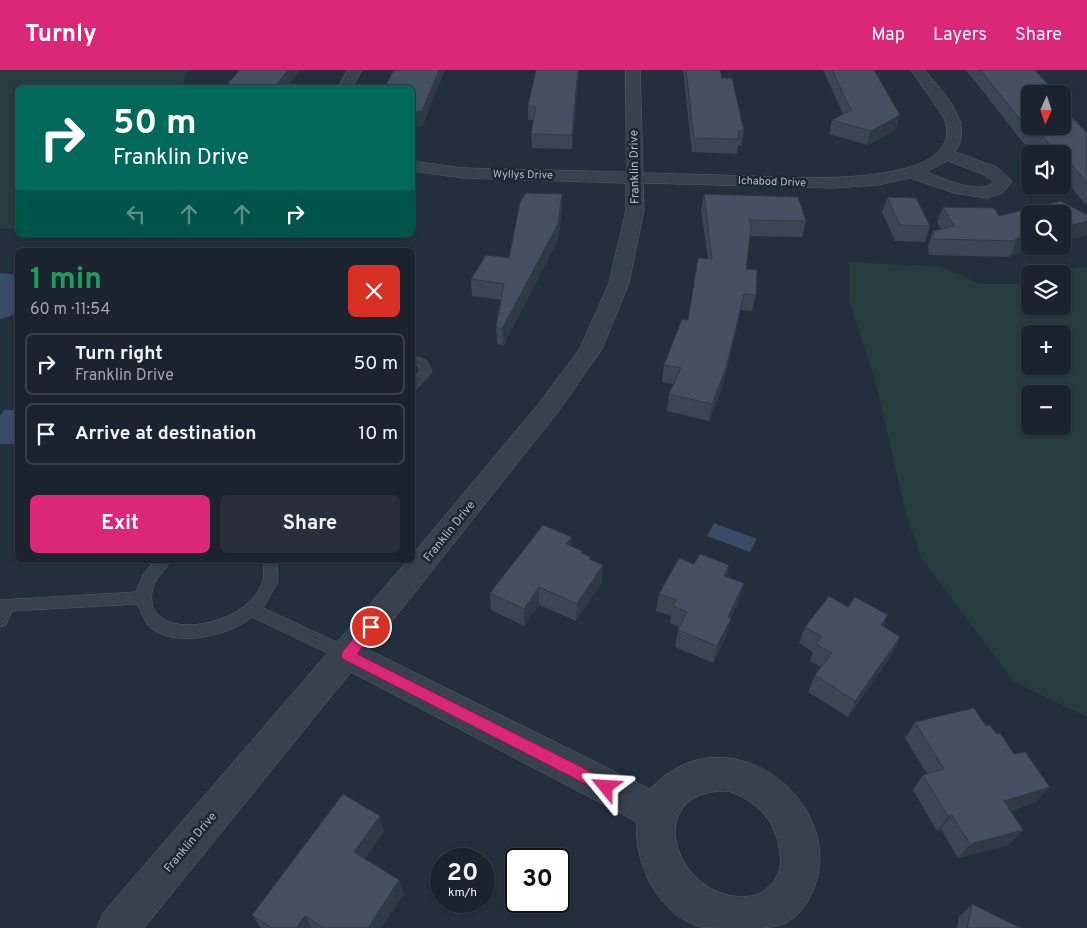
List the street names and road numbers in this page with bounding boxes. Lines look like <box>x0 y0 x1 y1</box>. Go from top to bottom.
street label: Franklin Drive <box>626 130 644 204</box>
street label: Wyllys Drive <box>493 167 553 183</box>
street label: Ichabod Drive <box>738 174 806 190</box>
street label: Franklin Drive <box>420 498 479 565</box>
street label: Franklin Drive <box>161 809 221 876</box>

